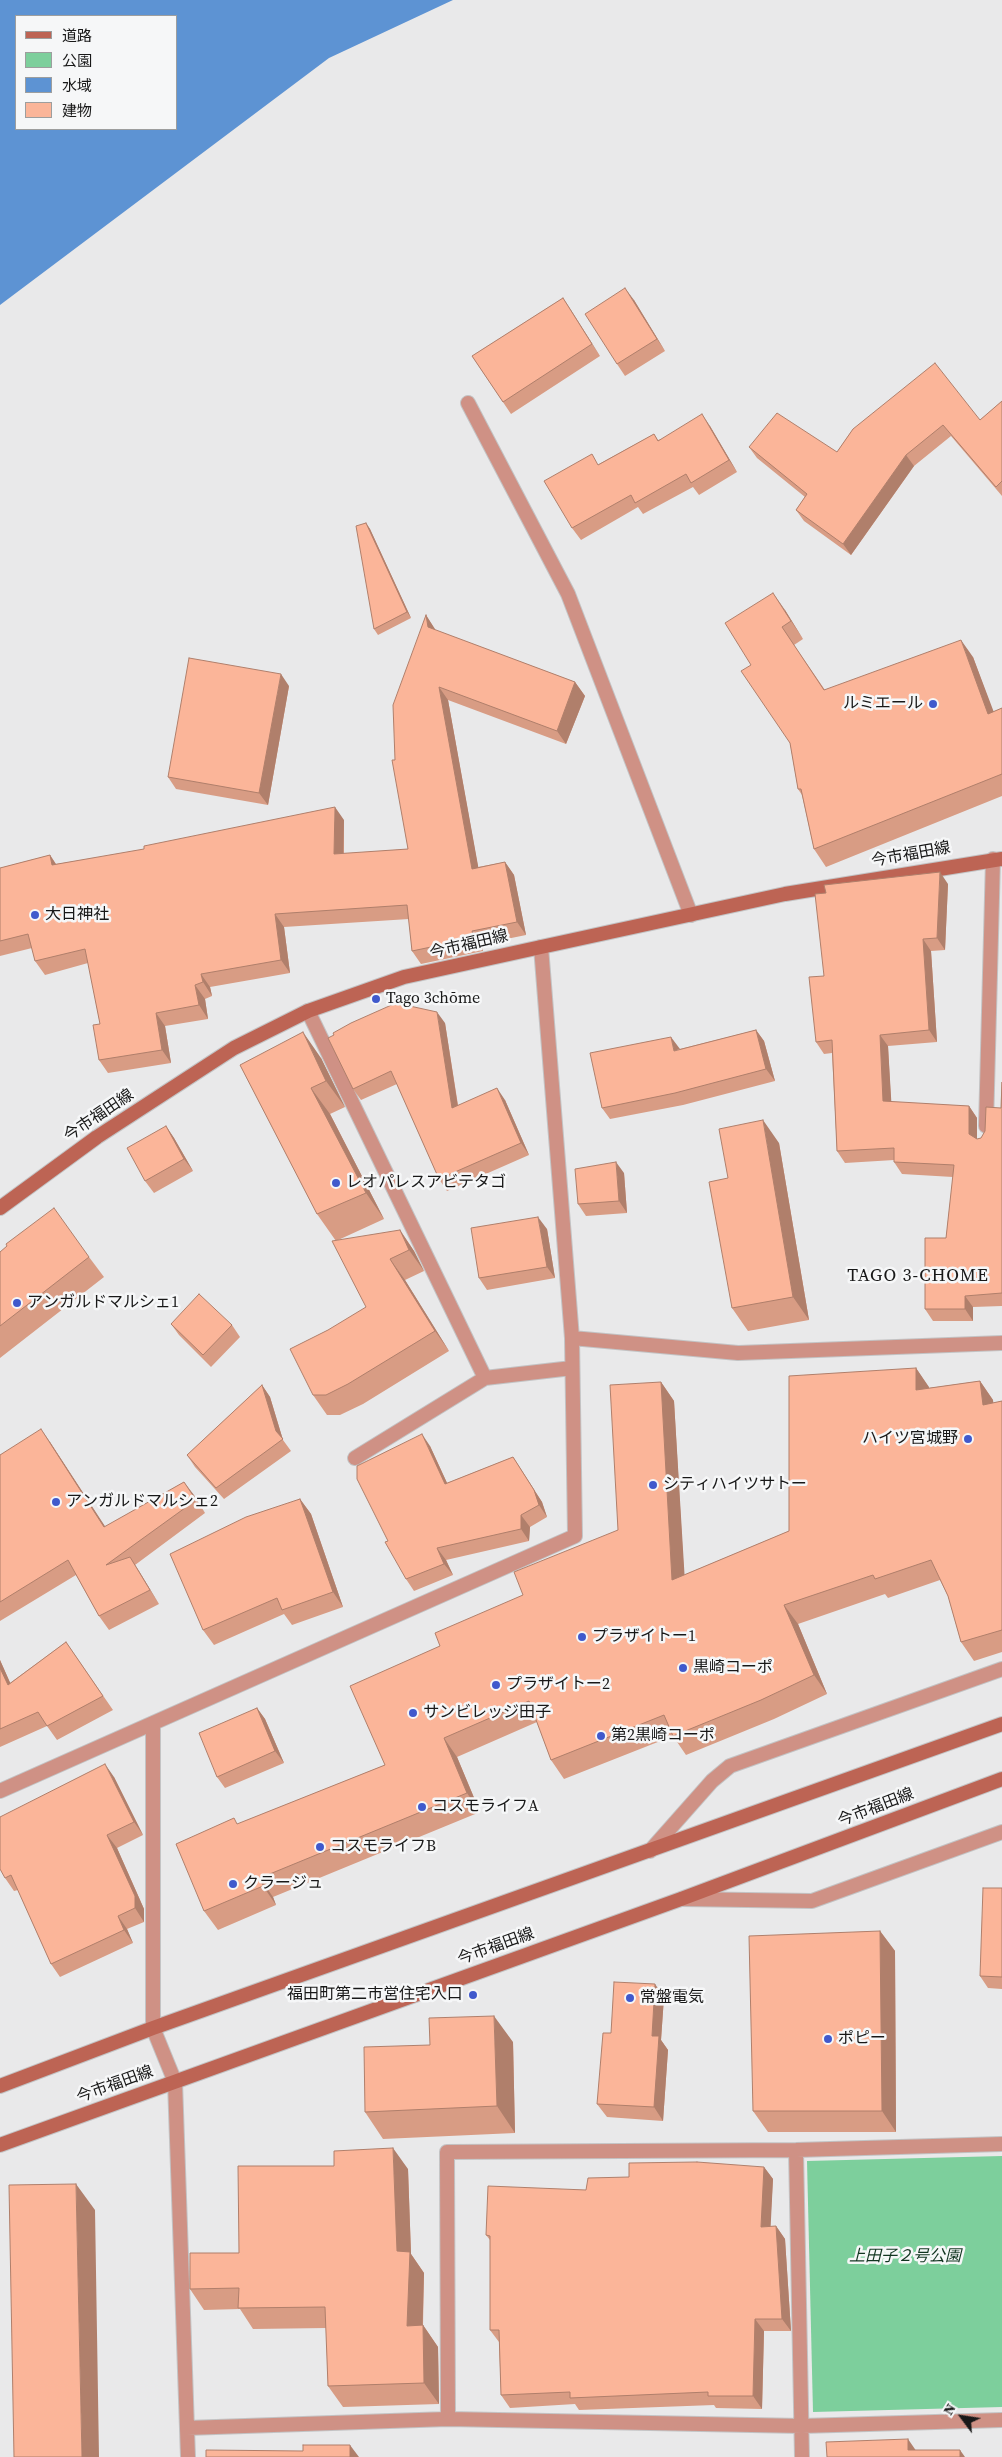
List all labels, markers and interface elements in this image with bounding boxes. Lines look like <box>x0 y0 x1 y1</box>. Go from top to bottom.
legend <box>15 15 178 130</box>
text: 道路 <box>62 25 92 46</box>
text: 公園 <box>62 50 92 71</box>
text: 水域 <box>62 75 92 96</box>
text: 建物 <box>62 100 92 121</box>
place label: ルミエール <box>843 694 923 714</box>
marker: ルミエール <box>927 698 939 710</box>
street label: 今市福田線 <box>870 839 952 871</box>
place label: 大日神社 <box>45 905 109 925</box>
marker: 大日神社 <box>29 909 41 921</box>
street label: 今市福田線 <box>428 927 510 963</box>
place label: Tago 3chōme <box>386 989 480 1009</box>
marker: Tago 3chōme <box>370 993 382 1005</box>
street label: 今市福田線 <box>60 1086 138 1146</box>
place label: レオパレスアビテタゴ <box>346 1173 506 1193</box>
marker: レオパレスアビテタゴ <box>330 1177 342 1189</box>
district label: TAGO 3-CHOME <box>846 1265 990 1287</box>
place label: アンガルドマルシェ1 <box>27 1293 179 1313</box>
marker: アンガルドマルシェ1 <box>11 1297 23 1309</box>
place label: ハイツ宮城野 <box>862 1429 958 1449</box>
marker: ハイツ宮城野 <box>962 1433 974 1445</box>
place label: シティハイツサトー <box>663 1475 807 1495</box>
marker: シティハイツサトー <box>647 1479 659 1491</box>
place label: アンガルドマルシェ2 <box>66 1492 218 1512</box>
marker: アンガルドマルシェ2 <box>50 1496 62 1508</box>
place label: プラザイトー1 <box>592 1627 696 1647</box>
marker: プラザイトー1 <box>576 1631 588 1643</box>
place label: 黒崎コーポ <box>693 1658 773 1678</box>
marker: 黒崎コーポ <box>677 1662 689 1674</box>
place label: プラザイトー2 <box>506 1675 610 1695</box>
marker: プラザイトー2 <box>490 1679 502 1691</box>
place label: サンビレッジ田子 <box>423 1703 551 1723</box>
marker: サンビレッジ田子 <box>407 1707 419 1719</box>
place label: 第2黒崎コーポ <box>611 1726 715 1746</box>
marker: 第2黒崎コーポ <box>595 1730 607 1742</box>
street label: 今市福田線 <box>835 1785 917 1831</box>
place label: コスモライフA <box>432 1797 539 1817</box>
marker: コスモライフA <box>416 1801 428 1813</box>
place label: コスモライフB <box>330 1837 436 1857</box>
marker: コスモライフB <box>314 1841 326 1853</box>
place label: クラージュ <box>243 1874 323 1894</box>
marker: クラージュ <box>227 1878 239 1890</box>
street label: 今市福田線 <box>455 1924 537 1970</box>
place label: 福田町第二市営住宅入口 <box>287 1985 463 2005</box>
place label: 常盤電気 <box>640 1988 704 2008</box>
marker: 福田町第二市営住宅入口 <box>467 1989 479 2001</box>
marker: 常盤電気 <box>624 1992 636 2004</box>
place label: ポピー <box>838 2029 886 2049</box>
marker: ポピー <box>822 2033 834 2045</box>
street label: 今市福田線 <box>74 2062 156 2108</box>
park label: 上田子２号公園 <box>849 2247 961 2267</box>
north arrow <box>937 2392 987 2442</box>
text: N <box>938 2400 960 2419</box>

